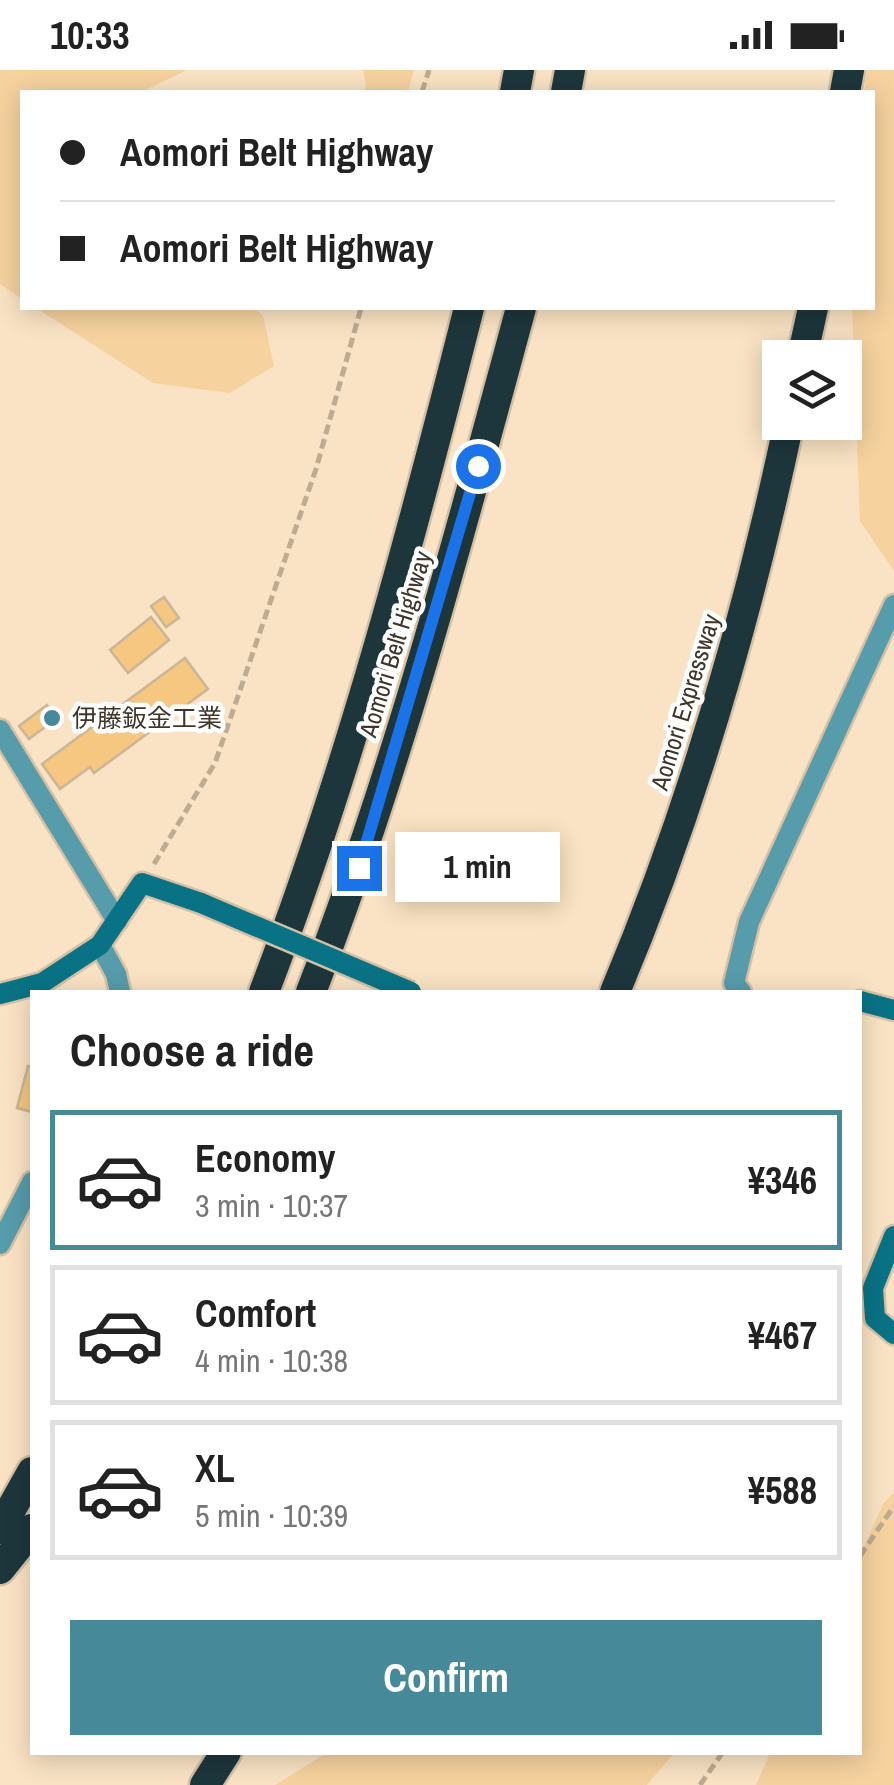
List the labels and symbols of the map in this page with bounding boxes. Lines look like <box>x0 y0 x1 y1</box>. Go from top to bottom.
route start <box>456 444 501 489</box>
street label: Aomori Belt Highway <box>350 546 440 742</box>
street label: Aomori Expressway <box>642 609 728 795</box>
place label: 伊藤鈑金工業 <box>72 701 222 735</box>
marker: 伊藤鈑金工業 <box>41 707 63 729</box>
callout: 1 min <box>394 833 559 903</box>
route end <box>337 846 382 891</box>

